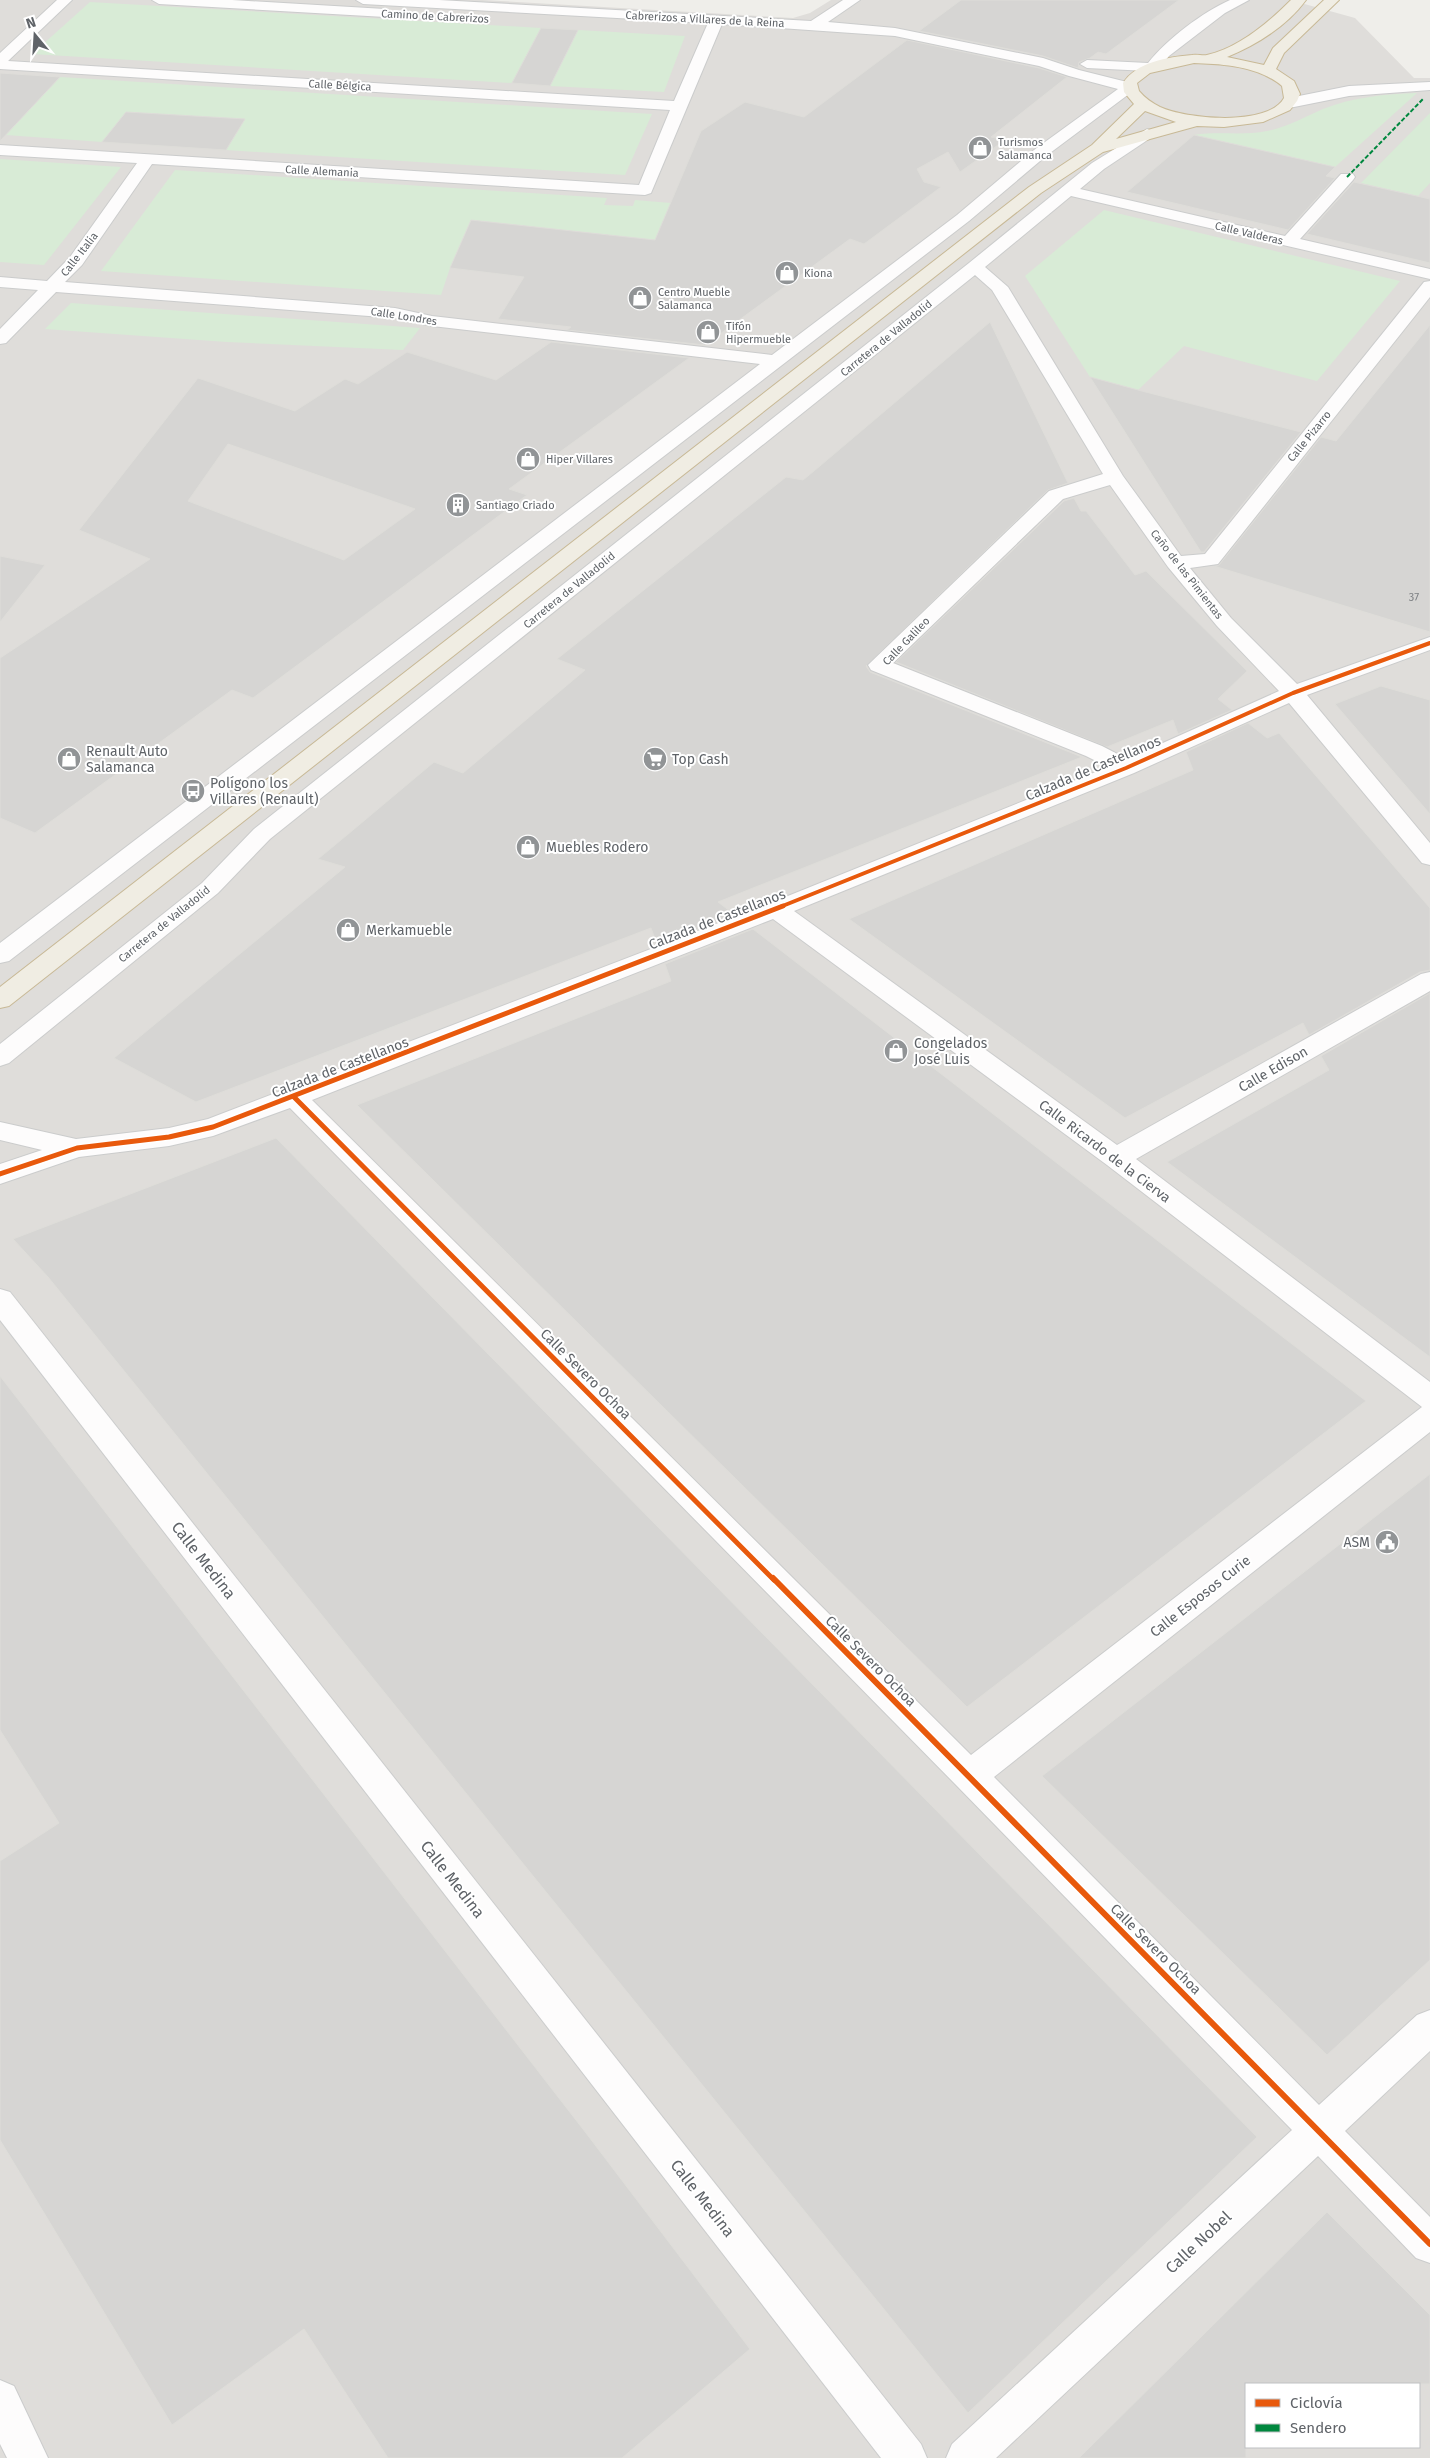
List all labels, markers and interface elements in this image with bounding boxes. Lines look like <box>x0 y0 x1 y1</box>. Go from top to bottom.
street label: Camino de Cabrerizos <box>381 7 489 26</box>
street label: Cabrerizos a Villares de la Reina <box>625 9 785 30</box>
north arrow <box>10 10 60 60</box>
text: N <box>24 14 38 33</box>
street label: Calle Bélgica <box>308 77 372 94</box>
shop icon: Turismos Salamanca <box>967 135 993 161</box>
place label: Turismos Salamanca <box>998 136 1052 162</box>
street label: Calle Alemania <box>285 163 359 180</box>
street label: Calle Valderas <box>1214 219 1284 248</box>
street label: Calle Italia <box>58 230 101 279</box>
shop icon: Kiona <box>774 260 800 286</box>
place label: Kiona <box>804 267 832 280</box>
shop icon: Centro Mueble Salamanca <box>627 285 653 311</box>
place label: Centro Mueble Salamanca <box>658 286 730 312</box>
street label: Carretera de Valladolid <box>838 297 935 379</box>
street label: Calle Londres <box>370 305 438 328</box>
shop icon: Tifón Hipermueble <box>695 319 721 345</box>
place label: Tifón Hipermueble <box>726 320 791 346</box>
street label: Calle Pizarro <box>1285 408 1334 464</box>
shop icon: Hiper Villares <box>515 446 541 472</box>
place label: Hiper Villares <box>546 453 613 466</box>
building icon: Santiago Criado <box>445 492 471 518</box>
place label: Santiago Criado <box>476 499 555 512</box>
street label: Caño de las Pimientas <box>1148 527 1226 622</box>
street label: Carretera de Valladolid <box>521 549 618 631</box>
house number: 37 <box>1409 591 1419 604</box>
street label: Calle Galileo <box>880 615 933 668</box>
street label: Calzada de Castellanos <box>1023 732 1164 805</box>
place label: Renault Auto Salamanca <box>86 743 168 776</box>
shop icon: Renault Auto Salamanca <box>56 746 82 772</box>
supermarket icon: Top Cash <box>642 746 668 772</box>
place label: Top Cash <box>672 751 729 768</box>
place label: Polígono los Villares (Renault) <box>210 775 318 808</box>
bus stop icon: Polígono los Villares (Renault) <box>180 778 206 804</box>
shop icon: Muebles Rodero <box>515 834 541 860</box>
place label: Muebles Rodero <box>546 839 649 856</box>
street label: Carretera de Valladolid <box>116 883 213 965</box>
street label: Calzada de Castellanos <box>646 885 788 953</box>
shop icon: Merkamueble <box>335 917 361 943</box>
place label: Merkamueble <box>366 922 452 939</box>
street label: Calzada de Castellanos <box>269 1033 411 1101</box>
place label: Congelados José Luis <box>914 1035 988 1068</box>
shop icon: Congelados José Luis <box>883 1038 909 1064</box>
street label: Calle Edison <box>1236 1043 1311 1096</box>
street label: Calle Ricardo de la Cierva <box>1035 1096 1174 1207</box>
street label: Calle Severo Ochoa <box>537 1325 635 1423</box>
street label: Calle Medina <box>168 1518 240 1603</box>
public building icon: ASM <box>1374 1529 1400 1555</box>
place label: ASM <box>1344 1534 1370 1551</box>
street label: Calle Esposos Curie <box>1147 1552 1254 1641</box>
street label: Calle Severo Ochoa <box>822 1612 920 1710</box>
street label: Calle Medina <box>417 1837 489 1922</box>
street label: Calle Severo Ochoa <box>1107 1900 1205 1998</box>
street label: Calle Medina <box>667 2156 739 2241</box>
street label: Calle Nobel <box>1162 2207 1235 2278</box>
legend <box>1245 2383 1420 2448</box>
text: Ciclovía <box>1290 2394 1343 2412</box>
text: Sendero <box>1290 2419 1346 2437</box>

